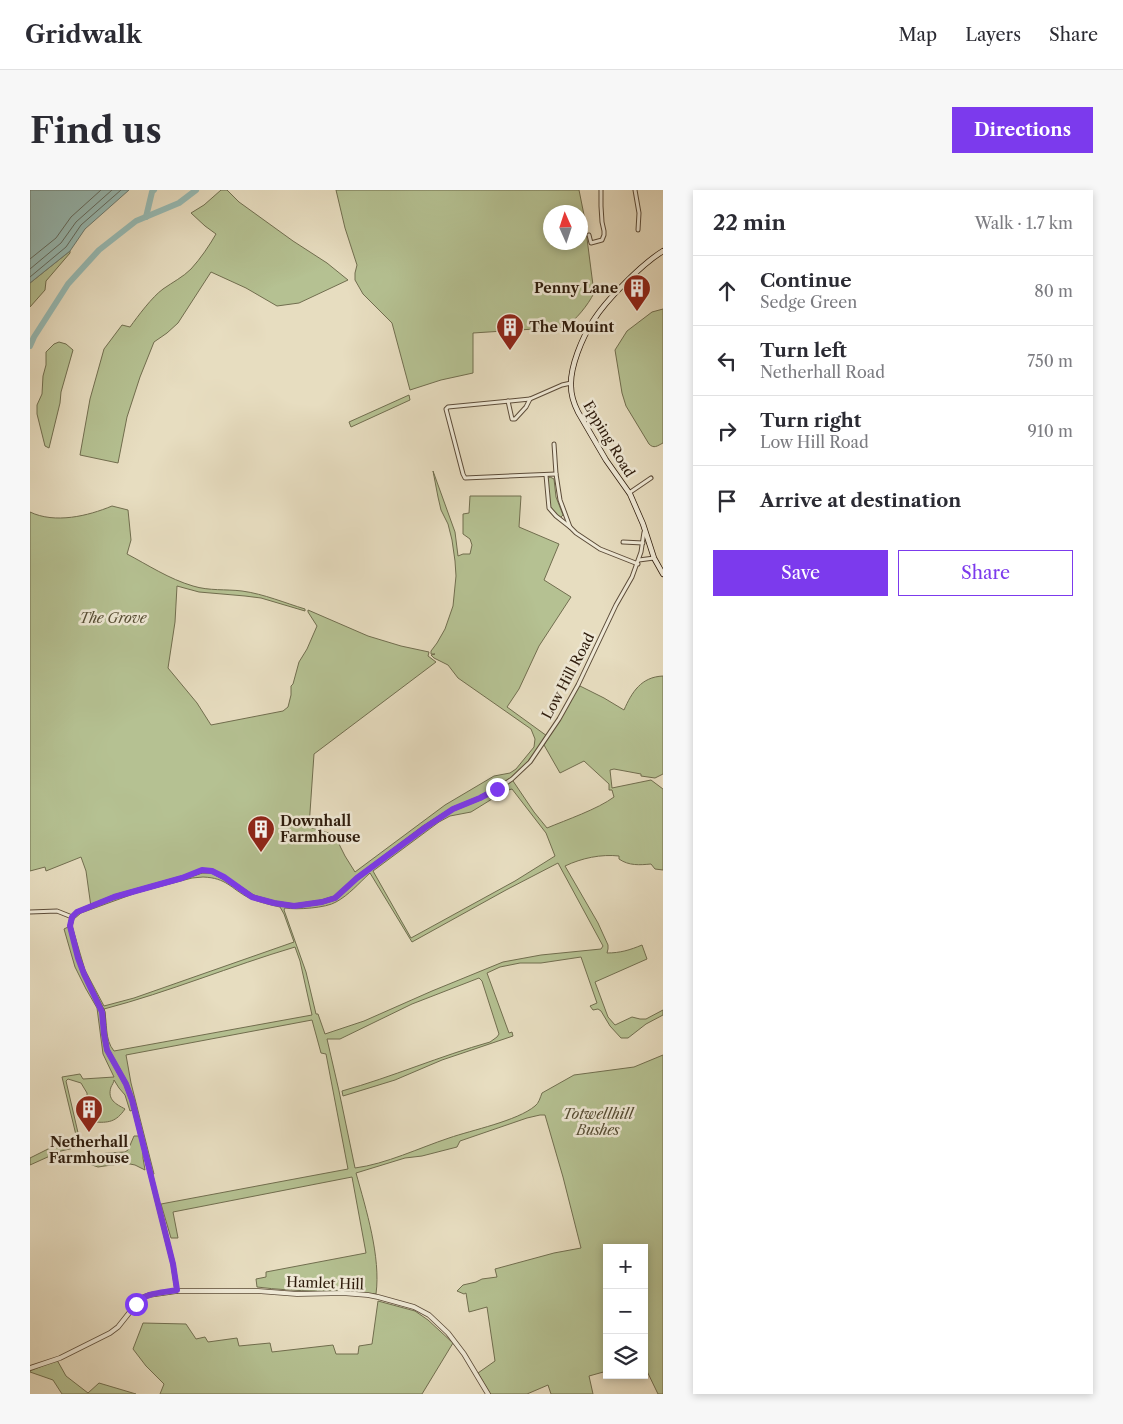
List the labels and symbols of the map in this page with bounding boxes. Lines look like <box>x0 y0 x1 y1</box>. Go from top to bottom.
north arrow <box>543 205 588 250</box>
building icon: Penny Lane <box>622 273 652 312</box>
place label: Penny Lane <box>534 279 618 297</box>
building icon: The Mouint <box>495 312 525 351</box>
place label: The Mouint <box>529 318 615 336</box>
street label: Epping Road <box>579 398 639 481</box>
park label: The Grove <box>79 609 148 627</box>
street label: Low Hill Road <box>538 629 599 722</box>
route end <box>486 778 509 801</box>
place label: Downhall Farmhouse <box>280 812 360 846</box>
building icon: Downhall Farmhouse <box>246 814 276 853</box>
building icon: Netherhall Farmhouse <box>74 1094 104 1133</box>
park label: Totwellhill Bushes <box>563 1105 635 1139</box>
place label: Netherhall Farmhouse <box>49 1133 129 1167</box>
street label: Hamlet Hill <box>286 1273 364 1293</box>
route start <box>125 1293 148 1316</box>

